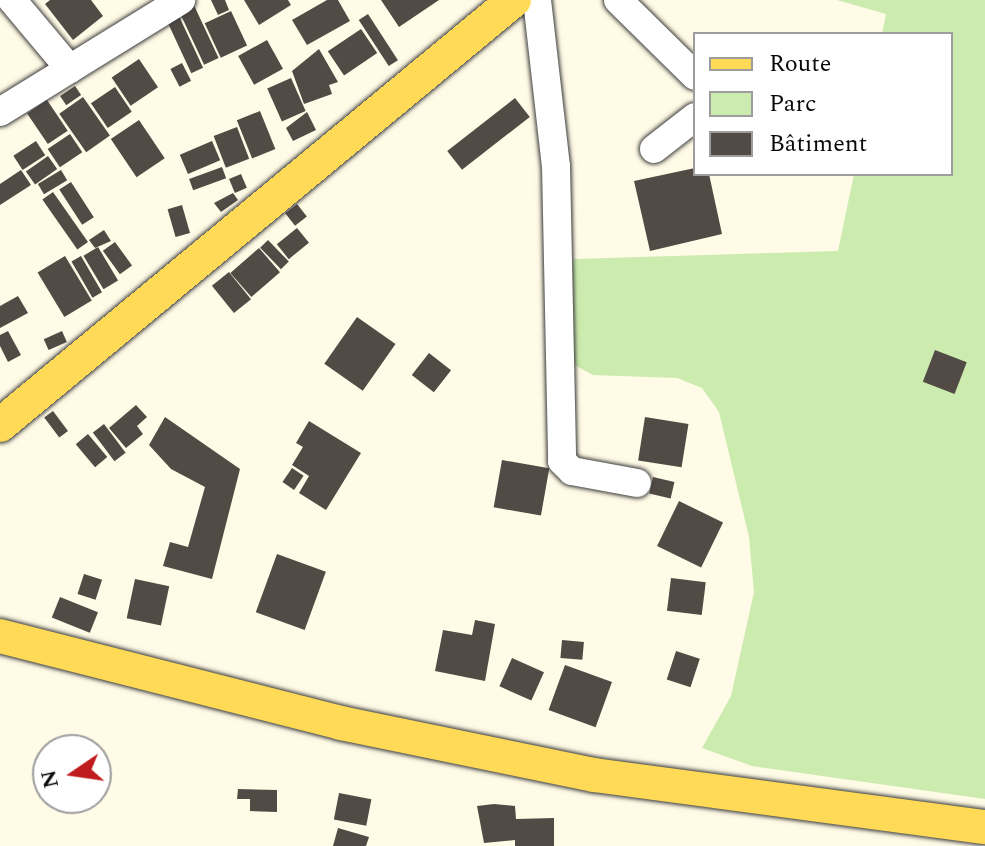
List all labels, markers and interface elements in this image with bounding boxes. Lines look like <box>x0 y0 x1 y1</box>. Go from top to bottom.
legend <box>693 32 953 176</box>
text: Route <box>769 46 831 82</box>
text: Parc <box>769 86 817 122</box>
text: Bâtiment <box>769 126 867 162</box>
north arrow <box>32 734 112 814</box>
text: N <box>32 767 68 792</box>

